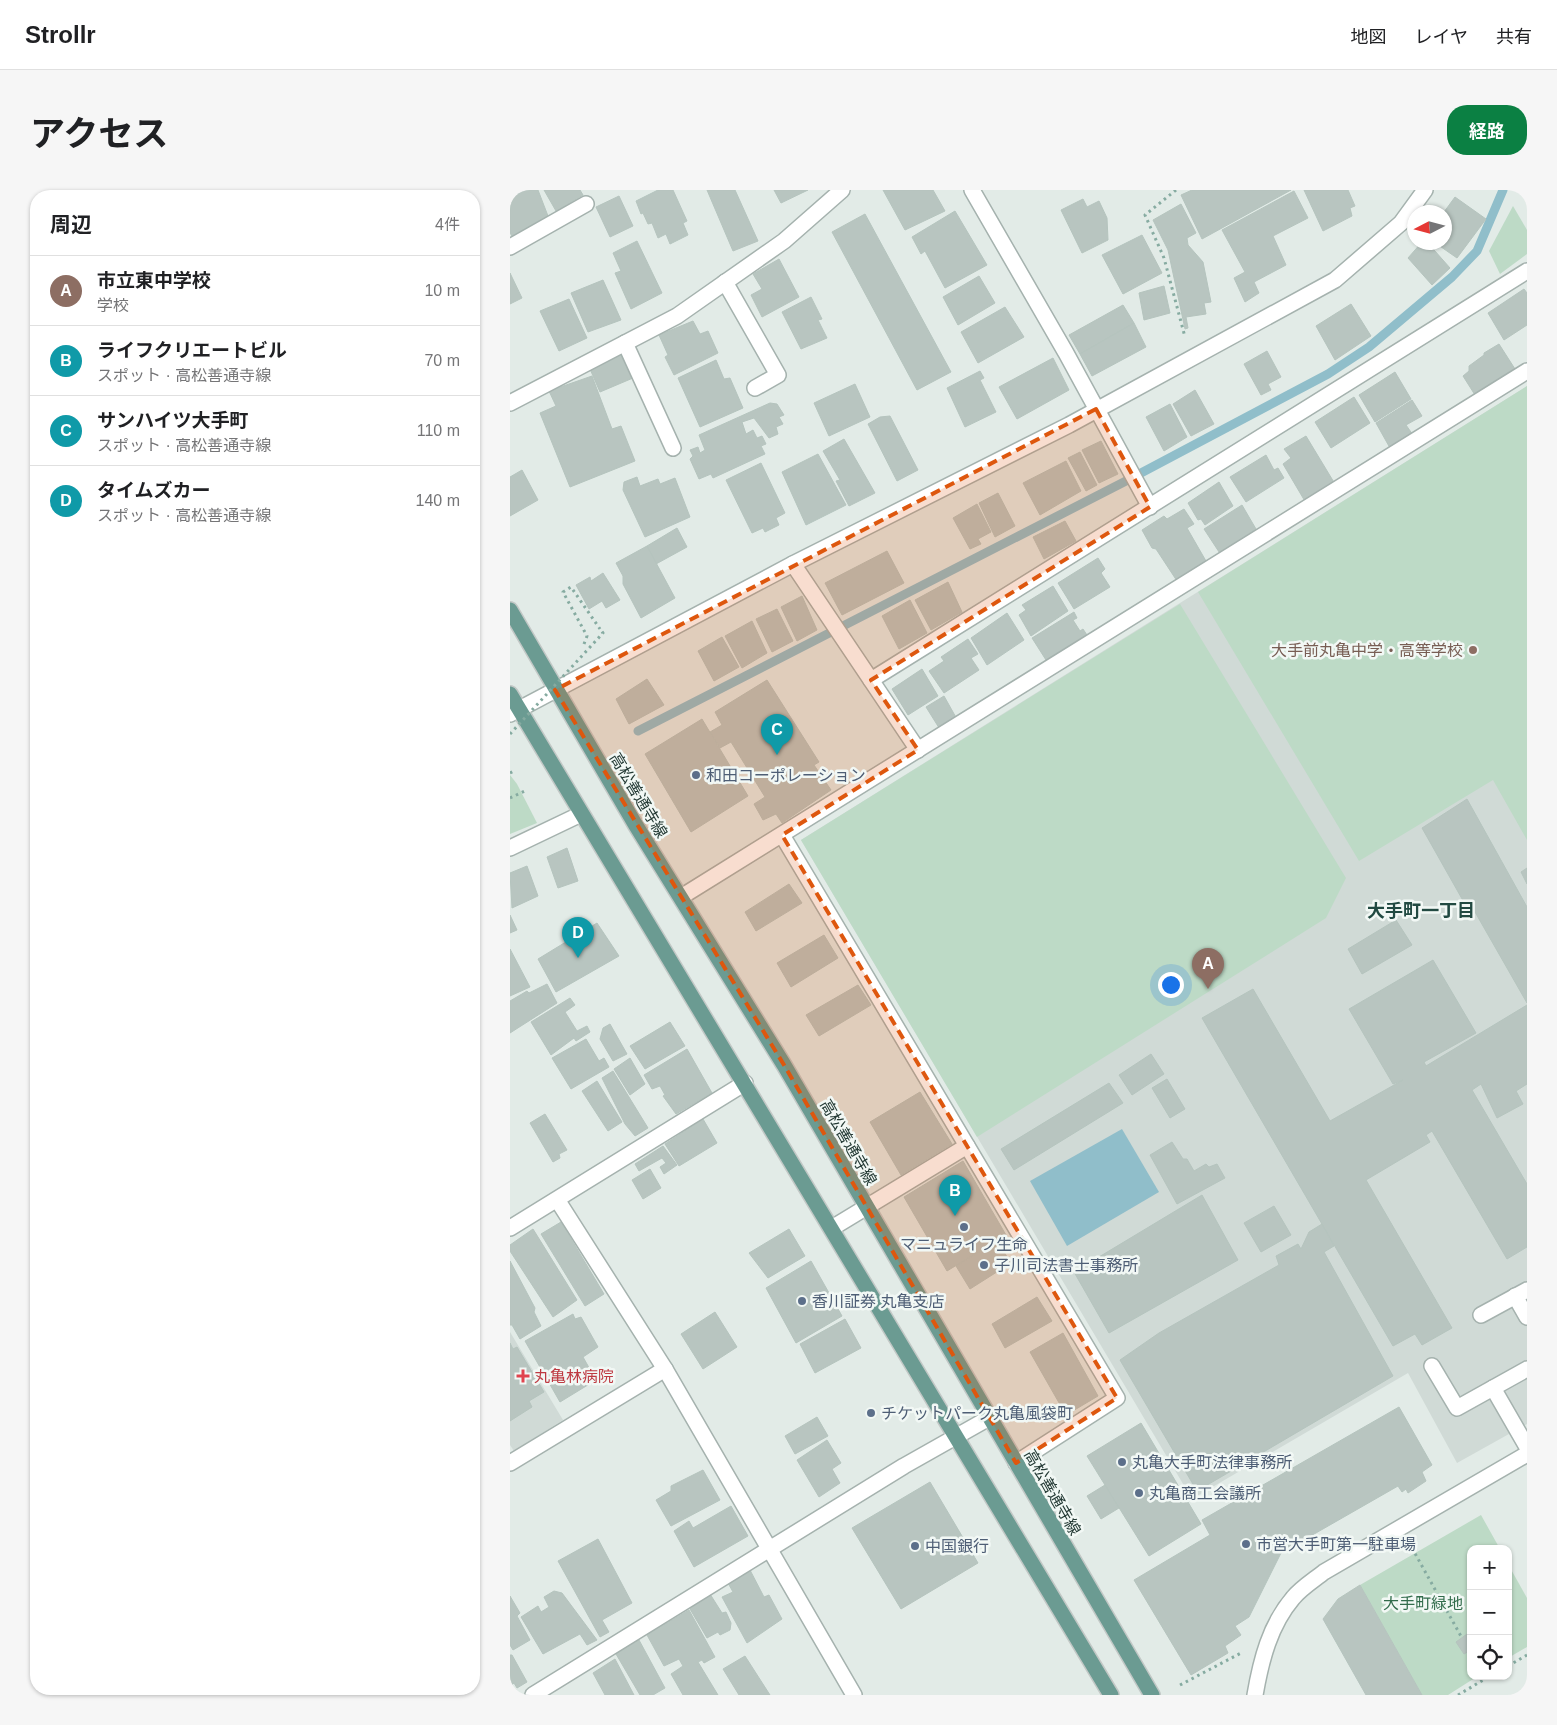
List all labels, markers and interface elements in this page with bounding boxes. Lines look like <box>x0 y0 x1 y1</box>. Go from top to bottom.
text: Strollr <box>25 21 96 48</box>
text: 地図 <box>1351 27 1387 47</box>
text: レイヤ <box>1415 27 1468 47</box>
text: 共有 <box>1496 27 1532 47</box>
button: 経路 <box>1447 105 1527 155</box>
text: アクセス <box>30 114 168 153</box>
north arrow <box>1407 205 1452 250</box>
text: 周辺 <box>50 213 92 236</box>
text: 4件 <box>435 216 460 233</box>
text: 市立東中学校 <box>97 270 211 291</box>
text: A <box>60 282 72 299</box>
text: 10 m <box>424 282 460 299</box>
text: 学校 <box>97 297 129 314</box>
text: ライフクリエートビル <box>97 340 287 361</box>
text: B <box>60 352 72 369</box>
text: 70 m <box>424 352 460 369</box>
text: スポット · 高松善通寺線 <box>97 367 271 384</box>
text: サンハイツ大手町 <box>97 410 249 431</box>
text: C <box>60 422 72 439</box>
text: 110 m <box>417 422 460 439</box>
text: スポット · 高松善通寺線 <box>97 437 271 454</box>
text: タイムズカー <box>97 480 211 501</box>
text: D <box>60 492 72 509</box>
text: 140 m <box>416 492 460 509</box>
text: スポット · 高松善通寺線 <box>97 507 271 524</box>
place label: 大手前丸亀中学・高等学校 <box>1271 642 1463 659</box>
marker: 大手前丸亀中学・高等学校 <box>1467 644 1479 656</box>
pin: C <box>761 714 793 755</box>
street label: 高松善通寺線 <box>607 750 671 841</box>
place label: 和田コーポレーション <box>706 767 866 784</box>
marker: 和田コーポレーション <box>690 769 702 781</box>
district label: 大手町一丁目 <box>1367 901 1475 921</box>
pin: D <box>562 917 594 958</box>
pin: A <box>1192 948 1224 989</box>
your location <box>1158 972 1184 998</box>
street label: 高松善通寺線 <box>817 1096 880 1188</box>
pin: B <box>939 1175 971 1216</box>
marker: マニュライフ生命 <box>958 1221 970 1233</box>
place label: マニュライフ生命 <box>900 1236 1028 1253</box>
place label: 子川司法書士事務所 <box>994 1257 1138 1274</box>
marker: 子川司法書士事務所 <box>978 1259 990 1271</box>
place label: 香川証券 丸亀支店 <box>812 1293 944 1310</box>
marker: 香川証券 丸亀支店 <box>796 1295 808 1307</box>
place label: 丸亀林病院 <box>534 1368 614 1385</box>
marker: 丸亀林病院 <box>516 1369 530 1383</box>
place label: チケットパーク丸亀風袋町 <box>881 1405 1073 1422</box>
marker: チケットパーク丸亀風袋町 <box>865 1407 877 1419</box>
street label: 高松善通寺線 <box>1021 1446 1084 1538</box>
place label: 丸亀大手町法律事務所 <box>1132 1454 1292 1471</box>
marker: 丸亀大手町法律事務所 <box>1116 1456 1128 1468</box>
place label: 丸亀商工会議所 <box>1149 1485 1261 1502</box>
marker: 丸亀商工会議所 <box>1133 1487 1145 1499</box>
place label: 市営大手町第一駐車場 <box>1256 1536 1416 1553</box>
place label: 中国銀行 <box>925 1538 989 1555</box>
marker: 市営大手町第一駐車場 <box>1240 1538 1252 1550</box>
marker: 中国銀行 <box>909 1540 921 1552</box>
map controls <box>1467 1545 1512 1680</box>
button: + <box>1467 1545 1512 1590</box>
button: − <box>1467 1590 1512 1635</box>
park label: 大手町緑地 <box>1383 1595 1463 1612</box>
button: locate <box>1467 1635 1512 1680</box>

